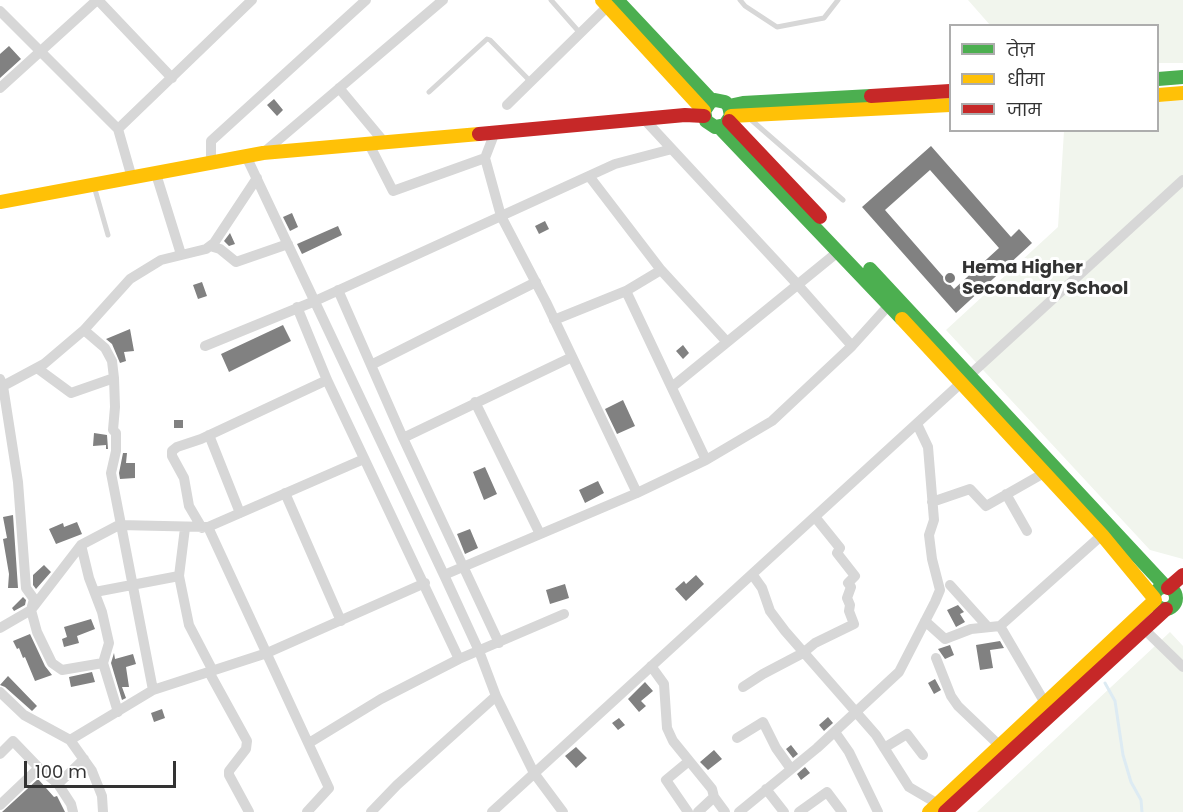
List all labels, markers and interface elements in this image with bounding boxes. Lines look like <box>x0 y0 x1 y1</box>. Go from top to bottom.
legend <box>949 24 1159 132</box>
text: तेज़ <box>1007 37 1035 62</box>
text: धीमा <box>1007 67 1045 92</box>
text: जाम <box>1007 97 1042 122</box>
place label: Hema Higher Secondary School <box>962 257 1128 300</box>
marker: Hema Higher Secondary School <box>943 271 957 285</box>
scale bar <box>27 749 178 787</box>
text: 100 m <box>35 759 87 784</box>

